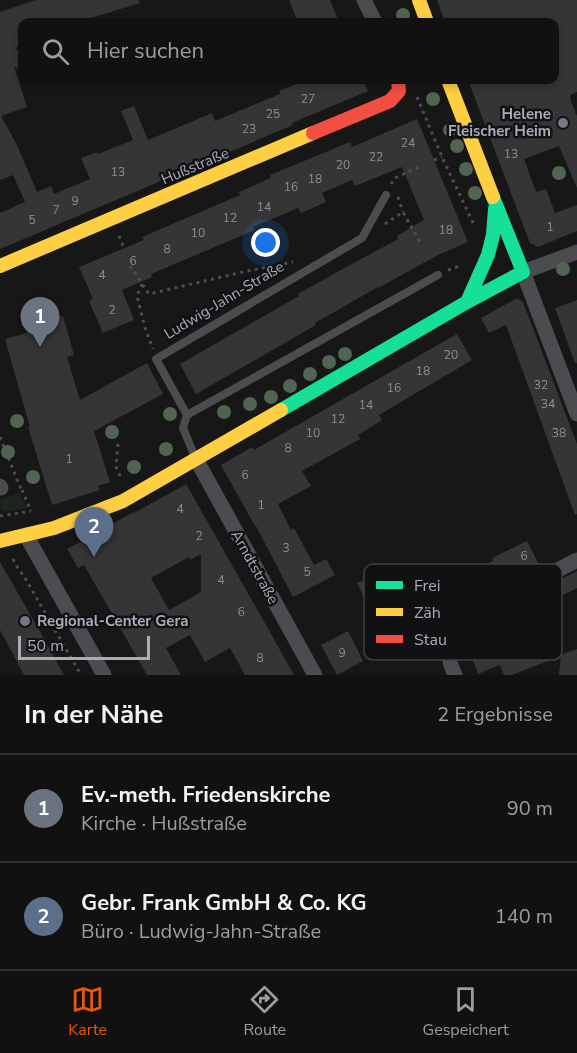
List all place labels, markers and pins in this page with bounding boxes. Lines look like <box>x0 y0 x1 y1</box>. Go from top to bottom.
place label: Helene Fleischer Heim <box>448 104 551 141</box>
marker: Helene Fleischer Heim <box>556 116 570 130</box>
pin: 1 <box>20 298 60 347</box>
pin: 2 <box>74 508 113 557</box>
place label: Regional-Center Gera <box>37 611 188 631</box>
marker: Regional-Center Gera <box>18 614 32 628</box>

